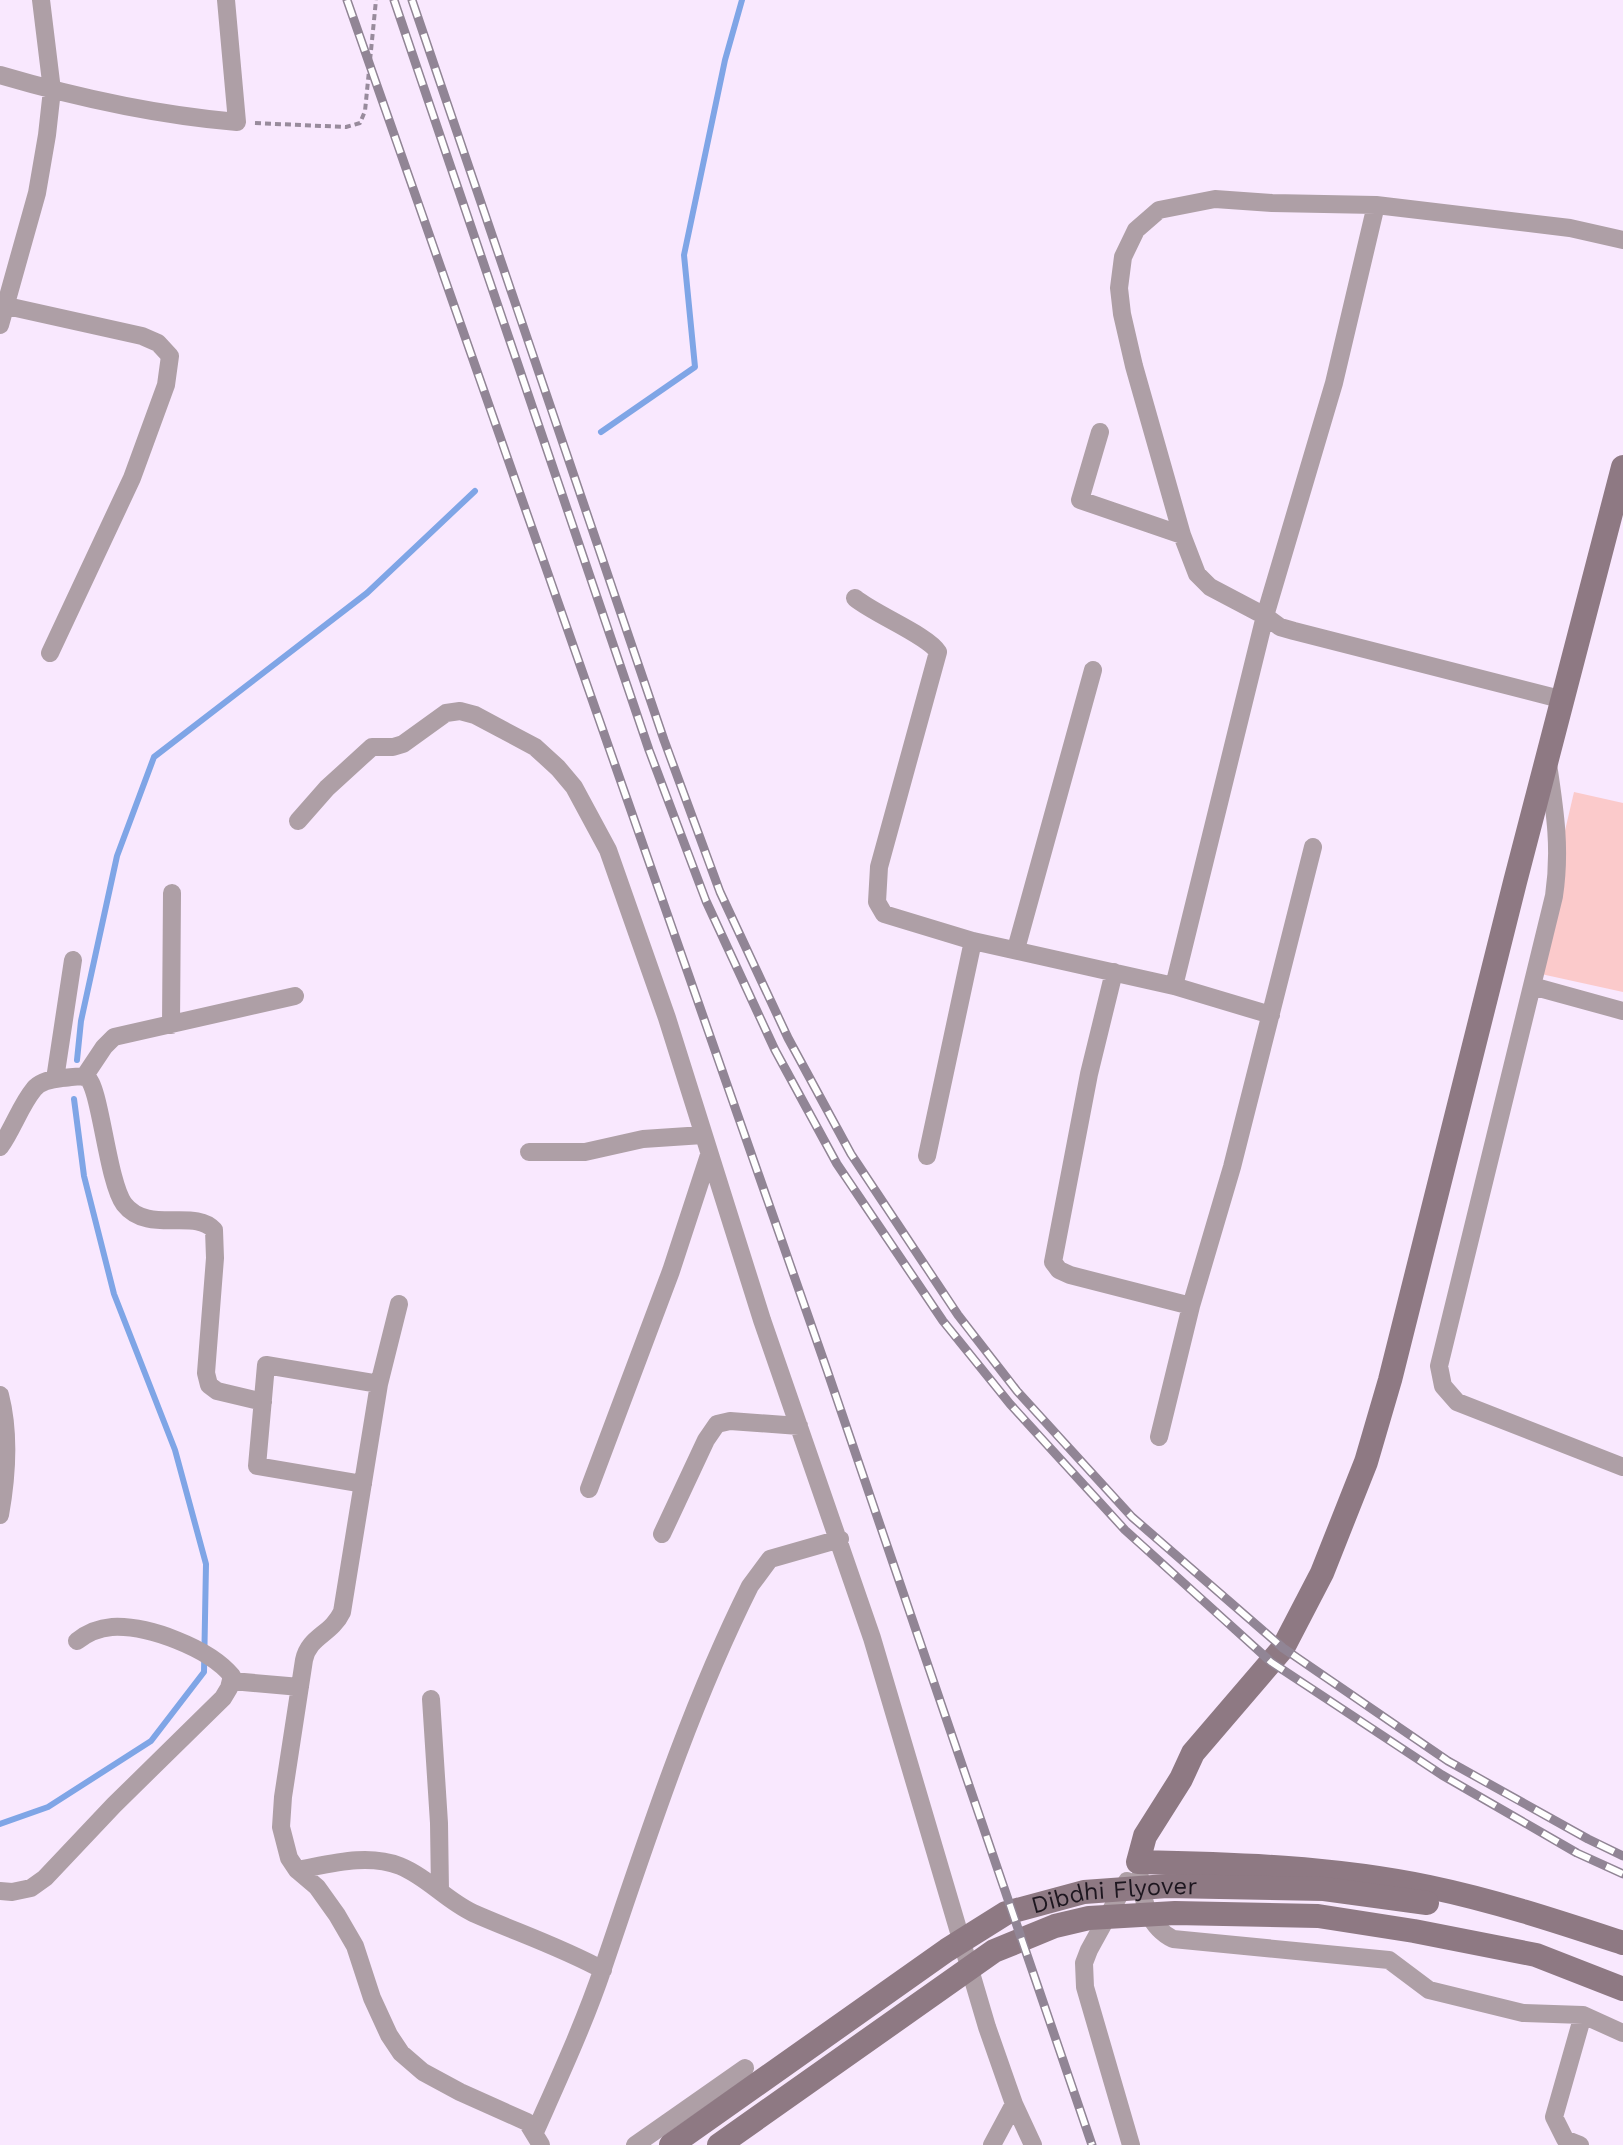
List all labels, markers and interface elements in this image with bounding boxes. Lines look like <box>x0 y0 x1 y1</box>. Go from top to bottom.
street label: Dibdhi Flyover <box>1028 1872 1198 1920</box>

